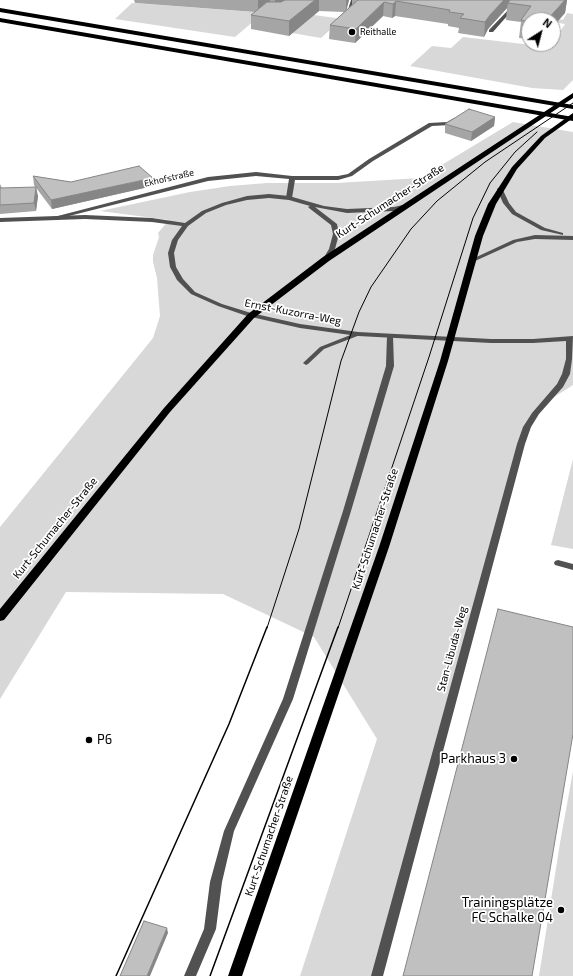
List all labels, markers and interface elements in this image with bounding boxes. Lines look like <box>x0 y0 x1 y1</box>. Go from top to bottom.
north arrow <box>521 12 561 52</box>
text: N <box>541 15 555 30</box>
marker: Reithalle <box>347 27 357 37</box>
place label: Reithalle <box>360 27 396 37</box>
street label: Kurt-Schumacher-Straße <box>333 161 447 241</box>
street label: Ekhofstraße <box>143 167 195 189</box>
street label: Ernst-Kuzorra-Weg <box>244 296 342 328</box>
street label: Kurt-Schumacher-Straße <box>349 467 401 591</box>
street label: Kurt-Schumacher-Straße <box>10 475 100 581</box>
street label: Stan-Libuda-Weg <box>434 605 470 693</box>
place label: P6 <box>97 732 112 748</box>
marker: P6 <box>84 735 94 745</box>
place label: Parkhaus 3 <box>441 751 506 767</box>
marker: Parkhaus 3 <box>509 754 519 764</box>
street label: Kurt-Schumacher-Straße <box>242 774 296 898</box>
place label: Trainingsplätze FC Schalke 04 <box>462 895 553 926</box>
marker: Trainingsplätze FC Schalke 04 <box>556 905 566 915</box>

